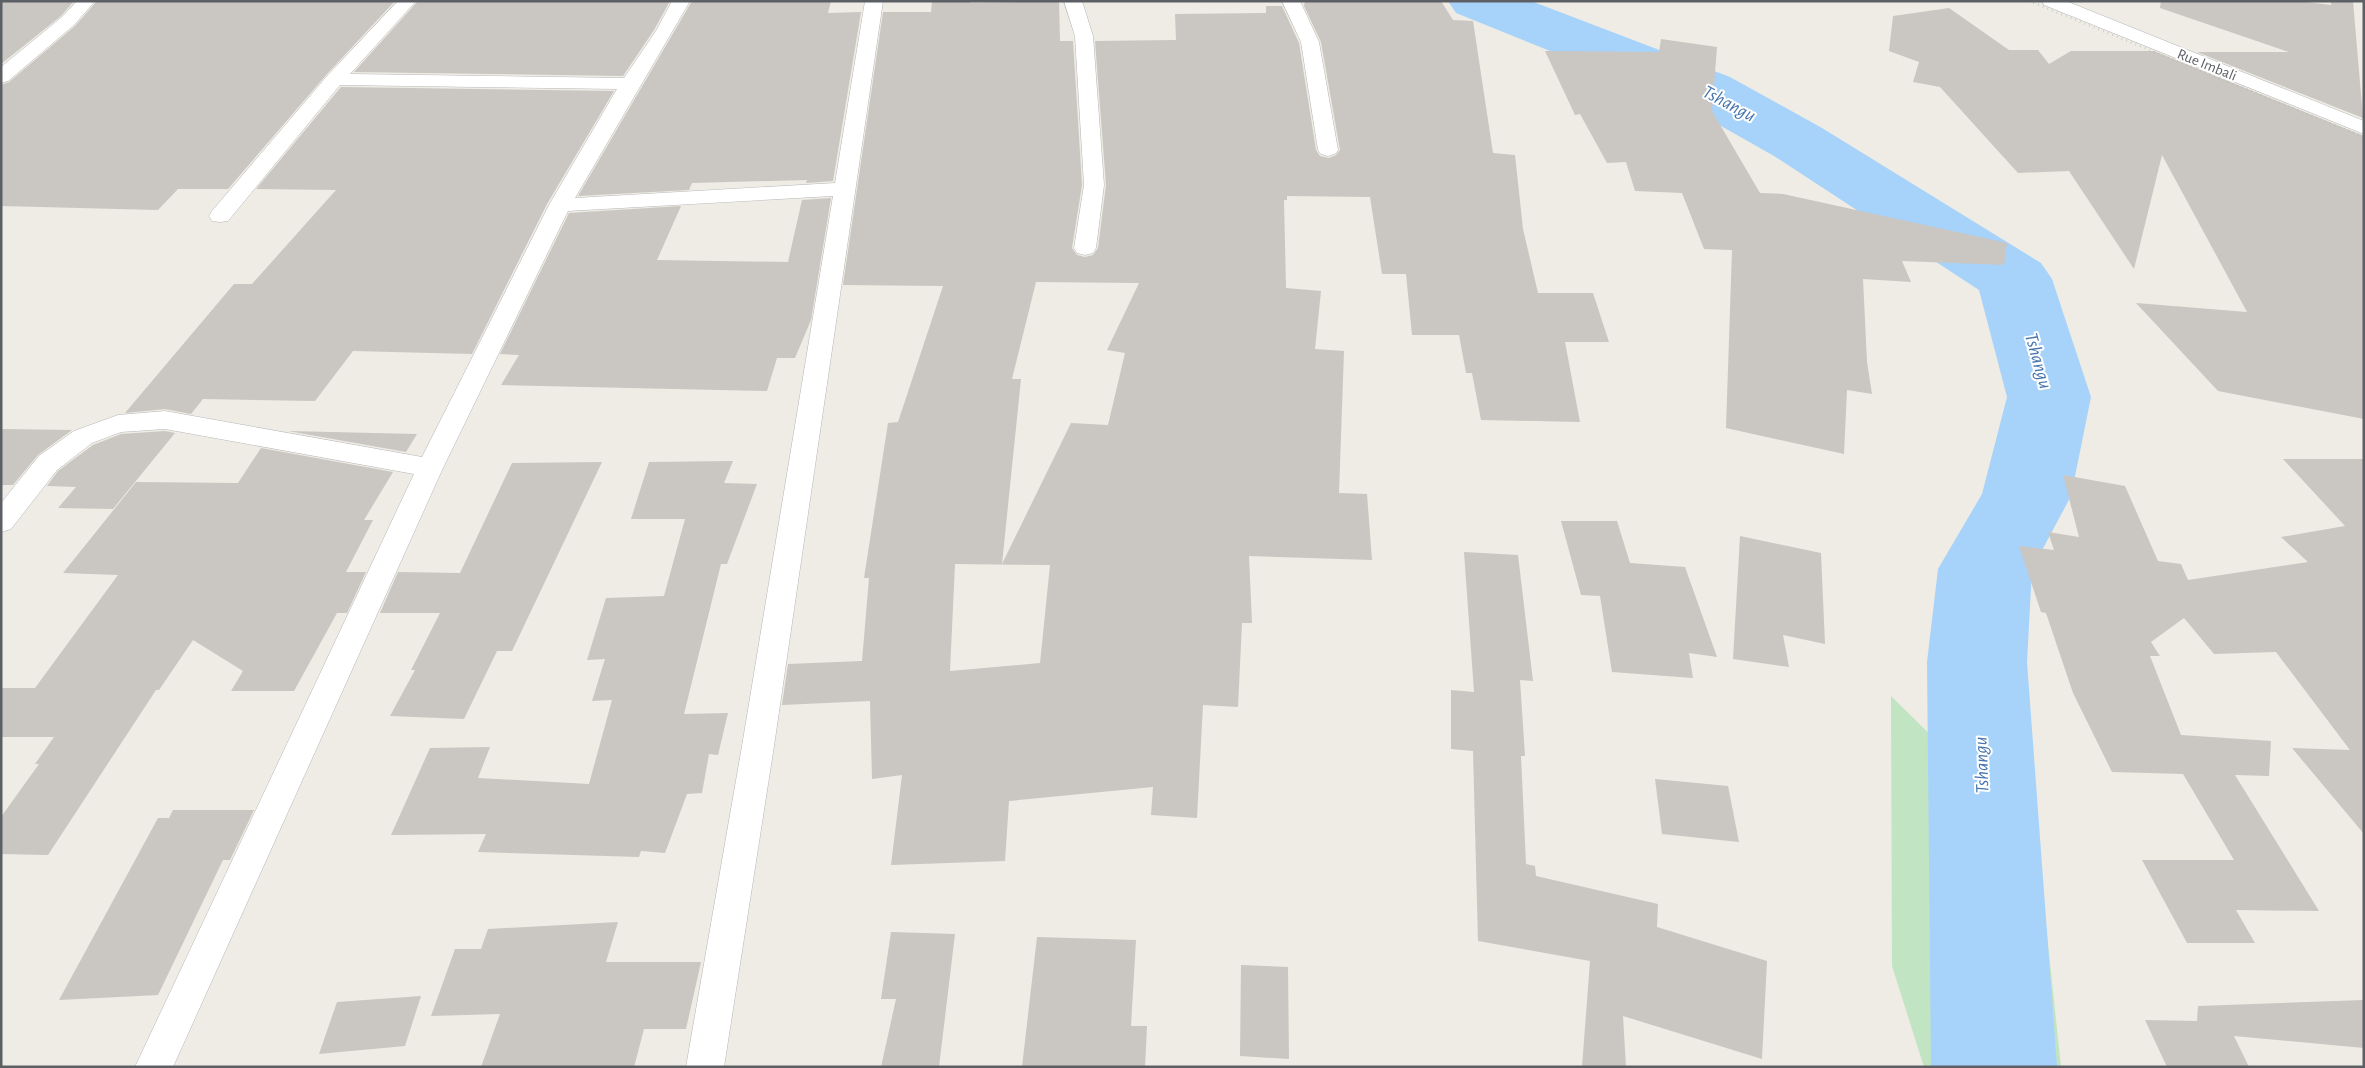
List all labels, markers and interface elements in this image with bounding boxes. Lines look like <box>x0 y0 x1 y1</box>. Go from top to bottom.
street label: Rue Imbali <box>2175 46 2239 84</box>
water label: Tshangu <box>1699 82 1759 126</box>
water label: Tshangu <box>2021 331 2055 391</box>
water label: Tshangu <box>1972 736 1992 794</box>

